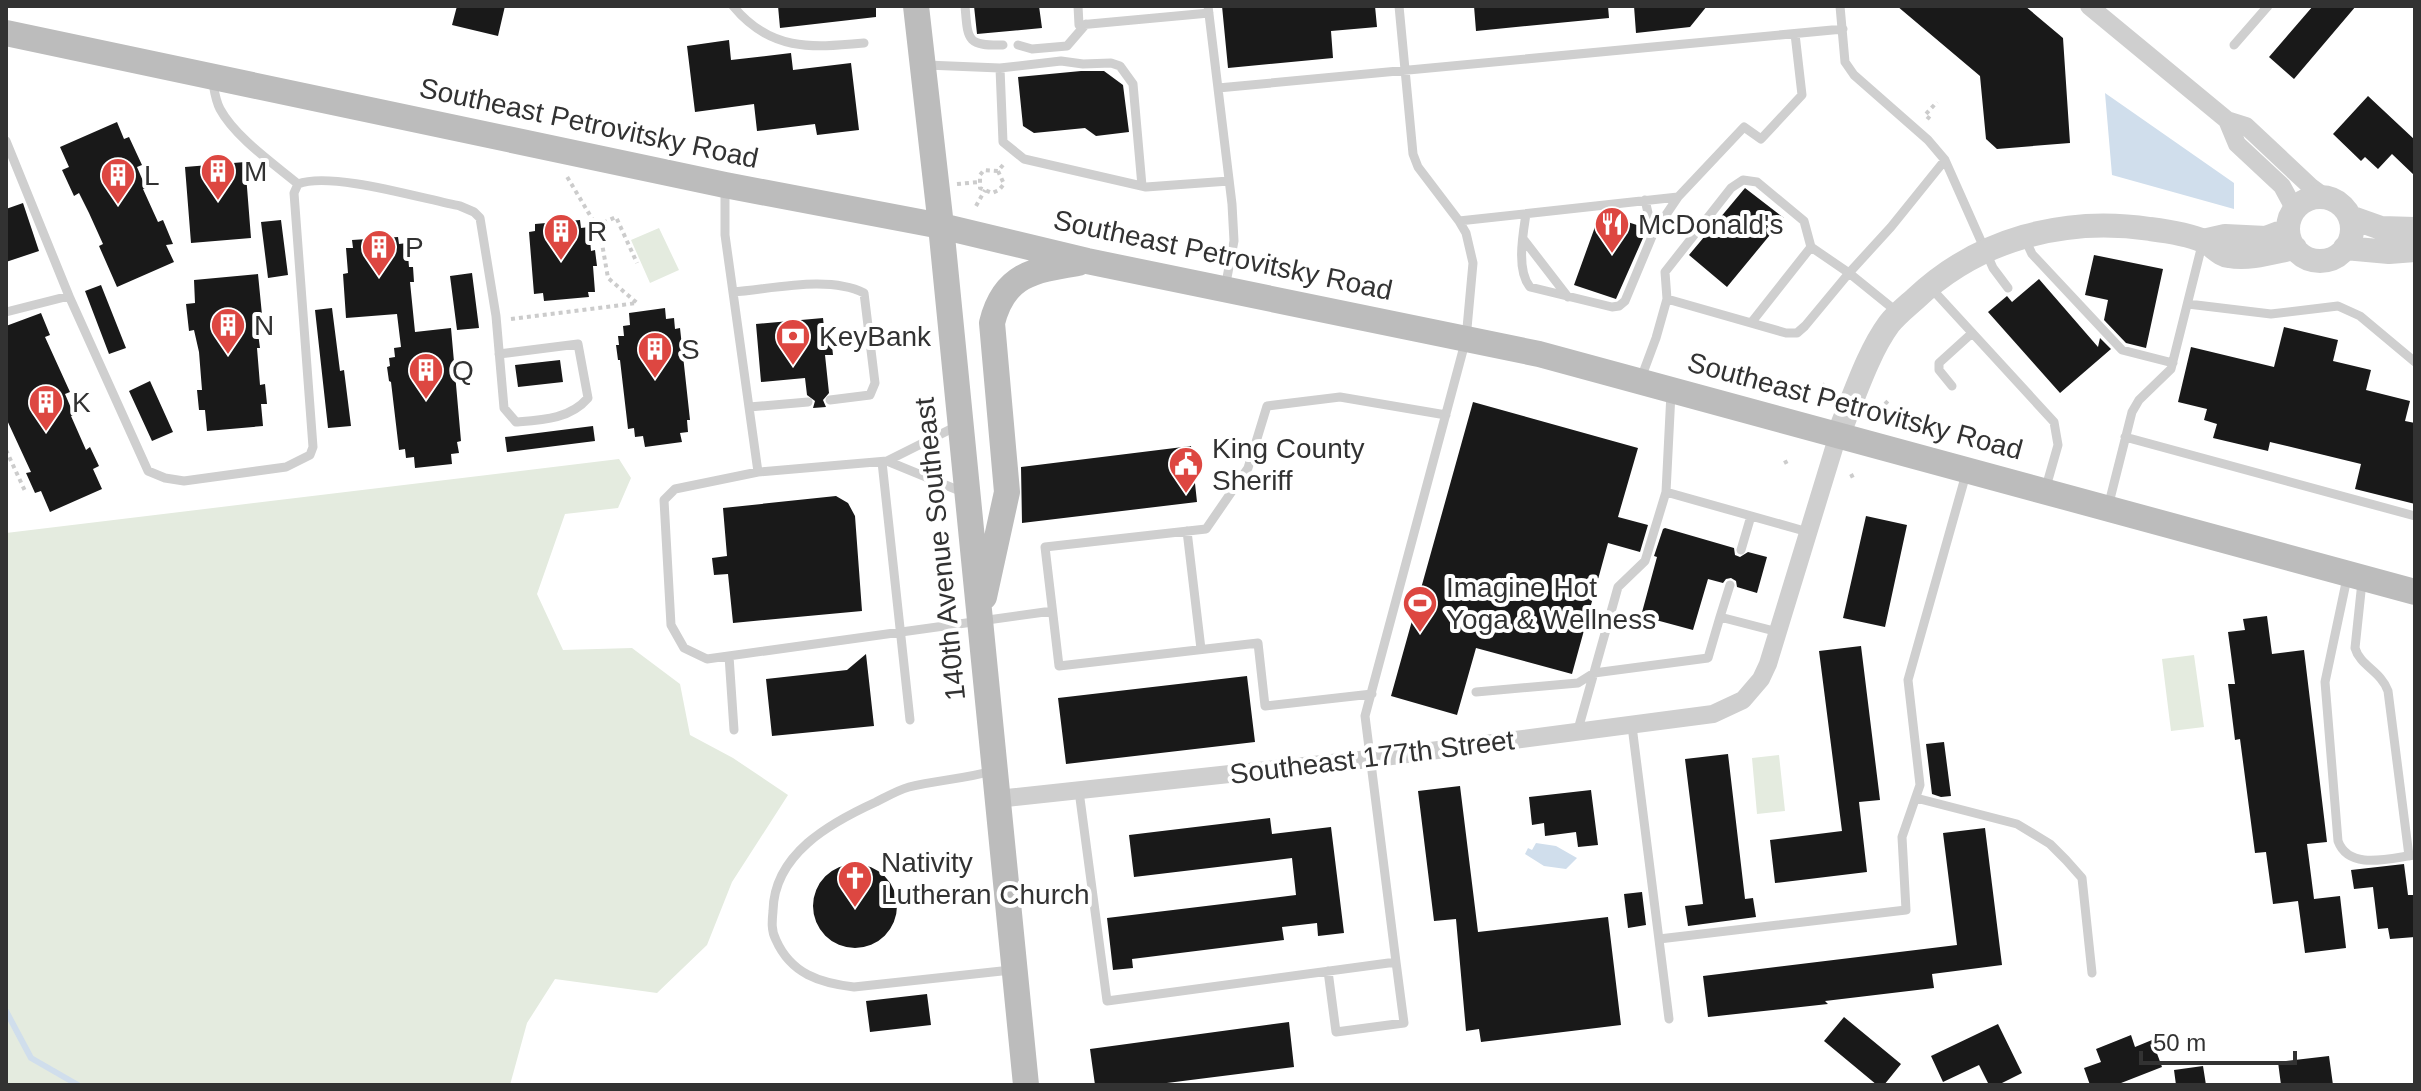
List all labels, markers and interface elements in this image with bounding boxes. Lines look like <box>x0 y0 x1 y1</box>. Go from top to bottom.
street label: Southeast Petrovitsky Road <box>417 72 761 174</box>
building icon: M <box>199 152 237 202</box>
building icon: L <box>99 156 137 206</box>
place label: M <box>244 156 267 187</box>
place label: L <box>144 160 160 191</box>
street label: Southeast Petrovitsky Road <box>1051 204 1395 306</box>
restaurant icon: McDonald's <box>1593 205 1631 255</box>
place label: McDonald's <box>1638 209 1783 240</box>
building icon: R <box>542 212 580 262</box>
place label: R <box>587 216 607 247</box>
building icon: P <box>360 228 398 278</box>
place label: P <box>405 232 424 263</box>
building icon: N <box>209 306 247 356</box>
place label: N <box>254 310 274 341</box>
bank icon: KeyBank <box>774 317 812 367</box>
place label: KeyBank <box>819 321 932 352</box>
building icon: S <box>636 330 674 380</box>
place label: S <box>681 334 700 365</box>
street label: Southeast Petrovitsky Road <box>1684 346 2026 466</box>
building icon: Q <box>407 351 445 401</box>
place label: Q <box>452 355 474 386</box>
building icon: K <box>27 383 65 433</box>
place label: K <box>72 387 91 418</box>
street label: 140th Avenue Southeast <box>909 396 971 702</box>
place label: King County Sheriff <box>1212 433 1365 496</box>
public building icon: King County Sheriff <box>1167 445 1205 495</box>
place label: Imagine Hot Yoga & Wellness <box>1446 572 1656 635</box>
sports icon: Imagine Hot Yoga & Wellness <box>1401 584 1439 634</box>
street label: Southeast 177th Street <box>1228 724 1516 790</box>
place label: Nativity Lutheran Church <box>881 847 1090 910</box>
church icon: Nativity Lutheran Church <box>836 859 874 909</box>
scale bar <box>2141 1015 2295 1065</box>
text: 50 m <box>2153 1029 2206 1056</box>

